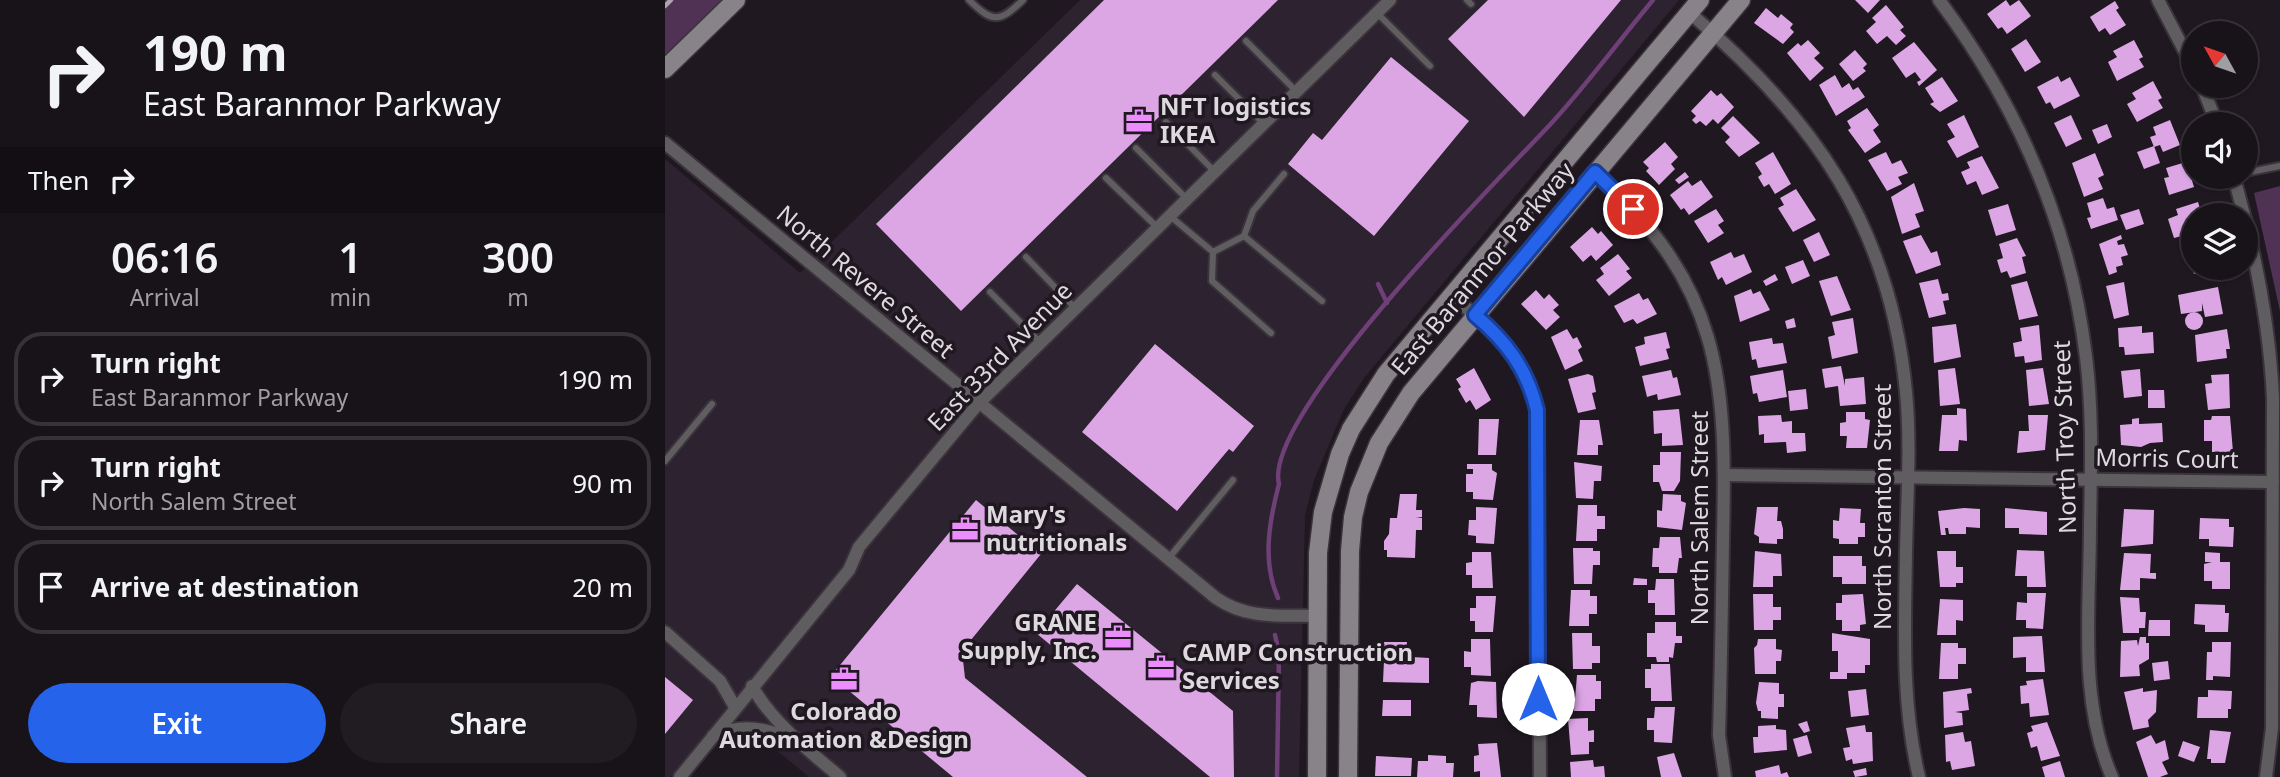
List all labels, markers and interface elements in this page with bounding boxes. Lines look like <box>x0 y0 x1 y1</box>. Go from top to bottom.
text: 190 m <box>143 19 288 85</box>
north arrow <box>2181 21 2257 98</box>
map controls <box>2181 21 2258 280</box>
icon: right <box>28 28 119 119</box>
text: East Baranmor Parkway <box>143 82 501 125</box>
place label: NFT logistics IKEA <box>1160 89 1311 150</box>
office icon: NFT logistics IKEA <box>1124 106 1154 136</box>
button: sound <box>2181 112 2258 189</box>
street label: East Baranmor Parkway <box>1383 154 1581 381</box>
icon: right <box>103 161 141 199</box>
text: Then <box>28 162 89 198</box>
pin <box>1603 179 1663 239</box>
icon: arrive <box>1614 190 1652 228</box>
street label: North Revere Street <box>770 197 962 365</box>
button: layers <box>2181 203 2258 280</box>
text: 06:16 <box>111 228 219 285</box>
text: 1 <box>338 228 362 285</box>
text: 300 <box>482 228 554 285</box>
street label: East 33rd Avenue <box>919 274 1079 438</box>
text: Arrival <box>130 281 200 313</box>
text: min <box>329 281 371 313</box>
text: m <box>507 281 529 313</box>
street label: North Troy Street <box>2044 339 2083 534</box>
text: Turn right <box>91 345 221 381</box>
icon: right <box>32 360 70 398</box>
text: 190 m <box>557 361 633 397</box>
text: East Baranmor Parkway <box>91 381 348 413</box>
street label: North Scranton Street <box>1865 384 1898 630</box>
street label: North Salem Street <box>1682 410 1715 625</box>
street label: Morris Court <box>2095 440 2239 475</box>
text: Turn right <box>91 449 221 485</box>
icon: right <box>32 464 70 502</box>
text: 90 m <box>572 465 633 501</box>
text: North Salem Street <box>91 485 297 517</box>
place label: Mary's nutritionals <box>986 497 1127 558</box>
office icon: Mary's nutritionals <box>950 514 980 544</box>
icon: arrive <box>32 568 70 606</box>
text: Arrive at destination <box>91 569 360 605</box>
text: 20 m <box>572 569 633 605</box>
place label: GRANE Supply, Inc. <box>961 605 1097 666</box>
office icon: GRANE Supply, Inc. <box>1103 622 1133 652</box>
place label: CAMP Construction Services <box>1182 635 1413 696</box>
office icon: CAMP Construction Services <box>1146 652 1176 682</box>
position arrow <box>1501 662 1575 736</box>
office icon: Colorado Automation &Design <box>829 664 859 694</box>
button: Exit <box>28 683 326 763</box>
button: Share <box>340 683 637 763</box>
place label: Colorado Automation &Design <box>719 694 969 755</box>

